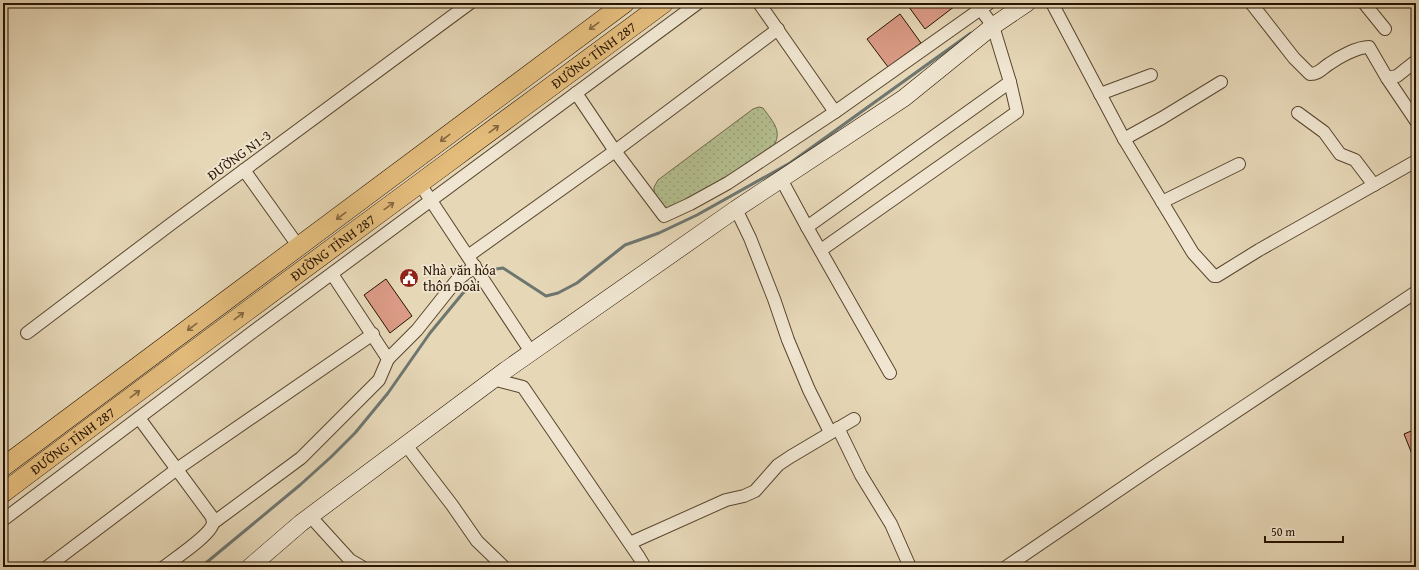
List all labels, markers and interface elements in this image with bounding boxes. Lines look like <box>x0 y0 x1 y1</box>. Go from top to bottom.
street label: ĐƯỜNG TỈNH 287 <box>547 17 640 93</box>
one-way arrow <box>589 22 600 31</box>
street label: ĐƯỜNG N1-3 <box>203 125 275 185</box>
one-way arrow <box>488 125 499 133</box>
one-way arrow <box>440 134 451 142</box>
one-way arrow <box>384 202 395 210</box>
street label: ĐƯỜNG TỈNH 287 <box>286 209 380 286</box>
one-way arrow <box>336 211 347 220</box>
place label: Nhà văn hóa thôn Đoài <box>423 260 496 296</box>
public building icon: Nhà văn hóa thôn Đoài <box>398 267 420 289</box>
one-way arrow <box>233 312 244 320</box>
one-way arrow <box>187 323 198 331</box>
one-way arrow <box>129 390 140 398</box>
street label: ĐƯỜNG TỈNH 287 <box>26 402 119 479</box>
scale bar <box>1265 518 1343 544</box>
text: 50 m <box>1271 523 1295 540</box>

